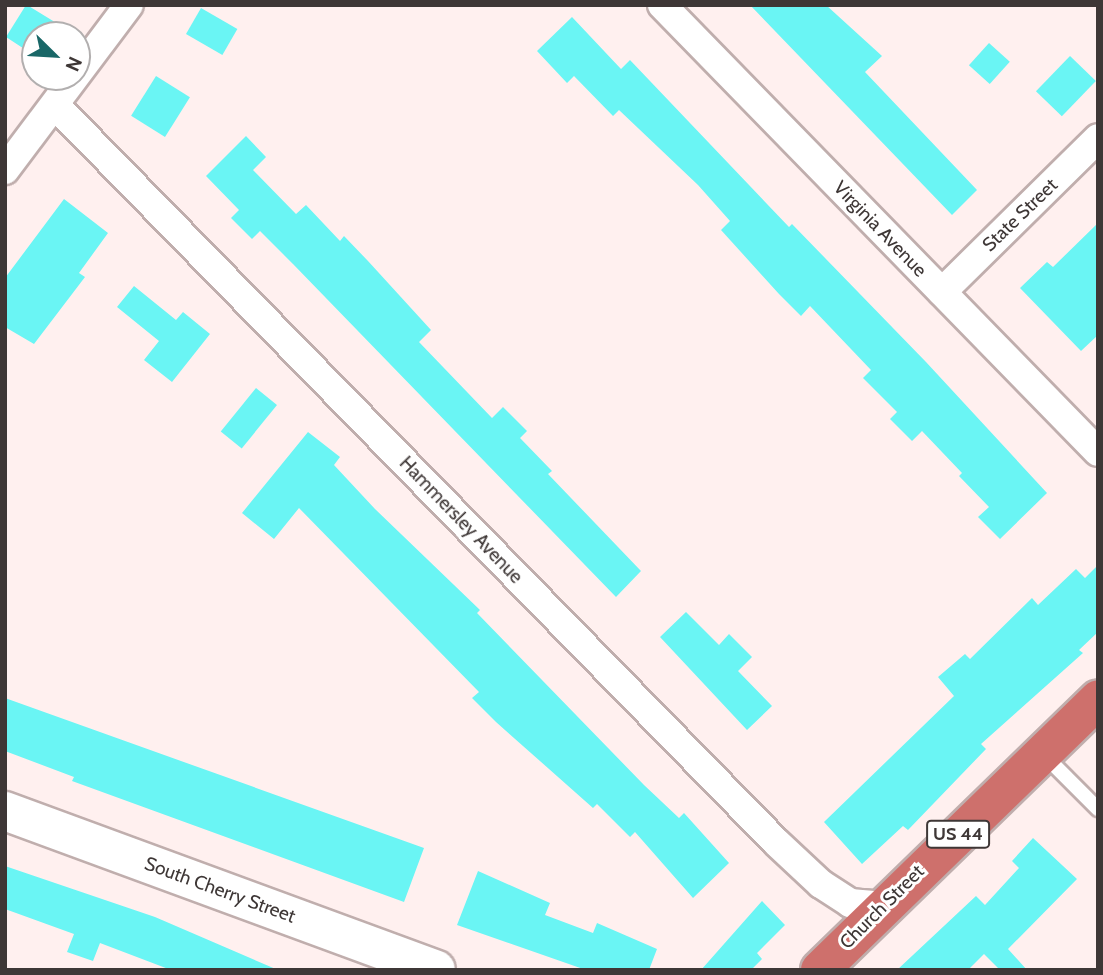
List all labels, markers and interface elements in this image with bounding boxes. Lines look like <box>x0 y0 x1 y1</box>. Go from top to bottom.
north arrow <box>21 21 91 91</box>
text: N <box>61 53 87 75</box>
street label: State Street <box>978 174 1062 256</box>
street label: Virginia Avenue <box>829 176 931 282</box>
street label: Hammersley Avenue <box>395 452 527 588</box>
road number: US 44 <box>925 820 991 848</box>
street label: South Cherry Street <box>141 852 299 928</box>
street label: Church Street <box>835 860 929 954</box>

